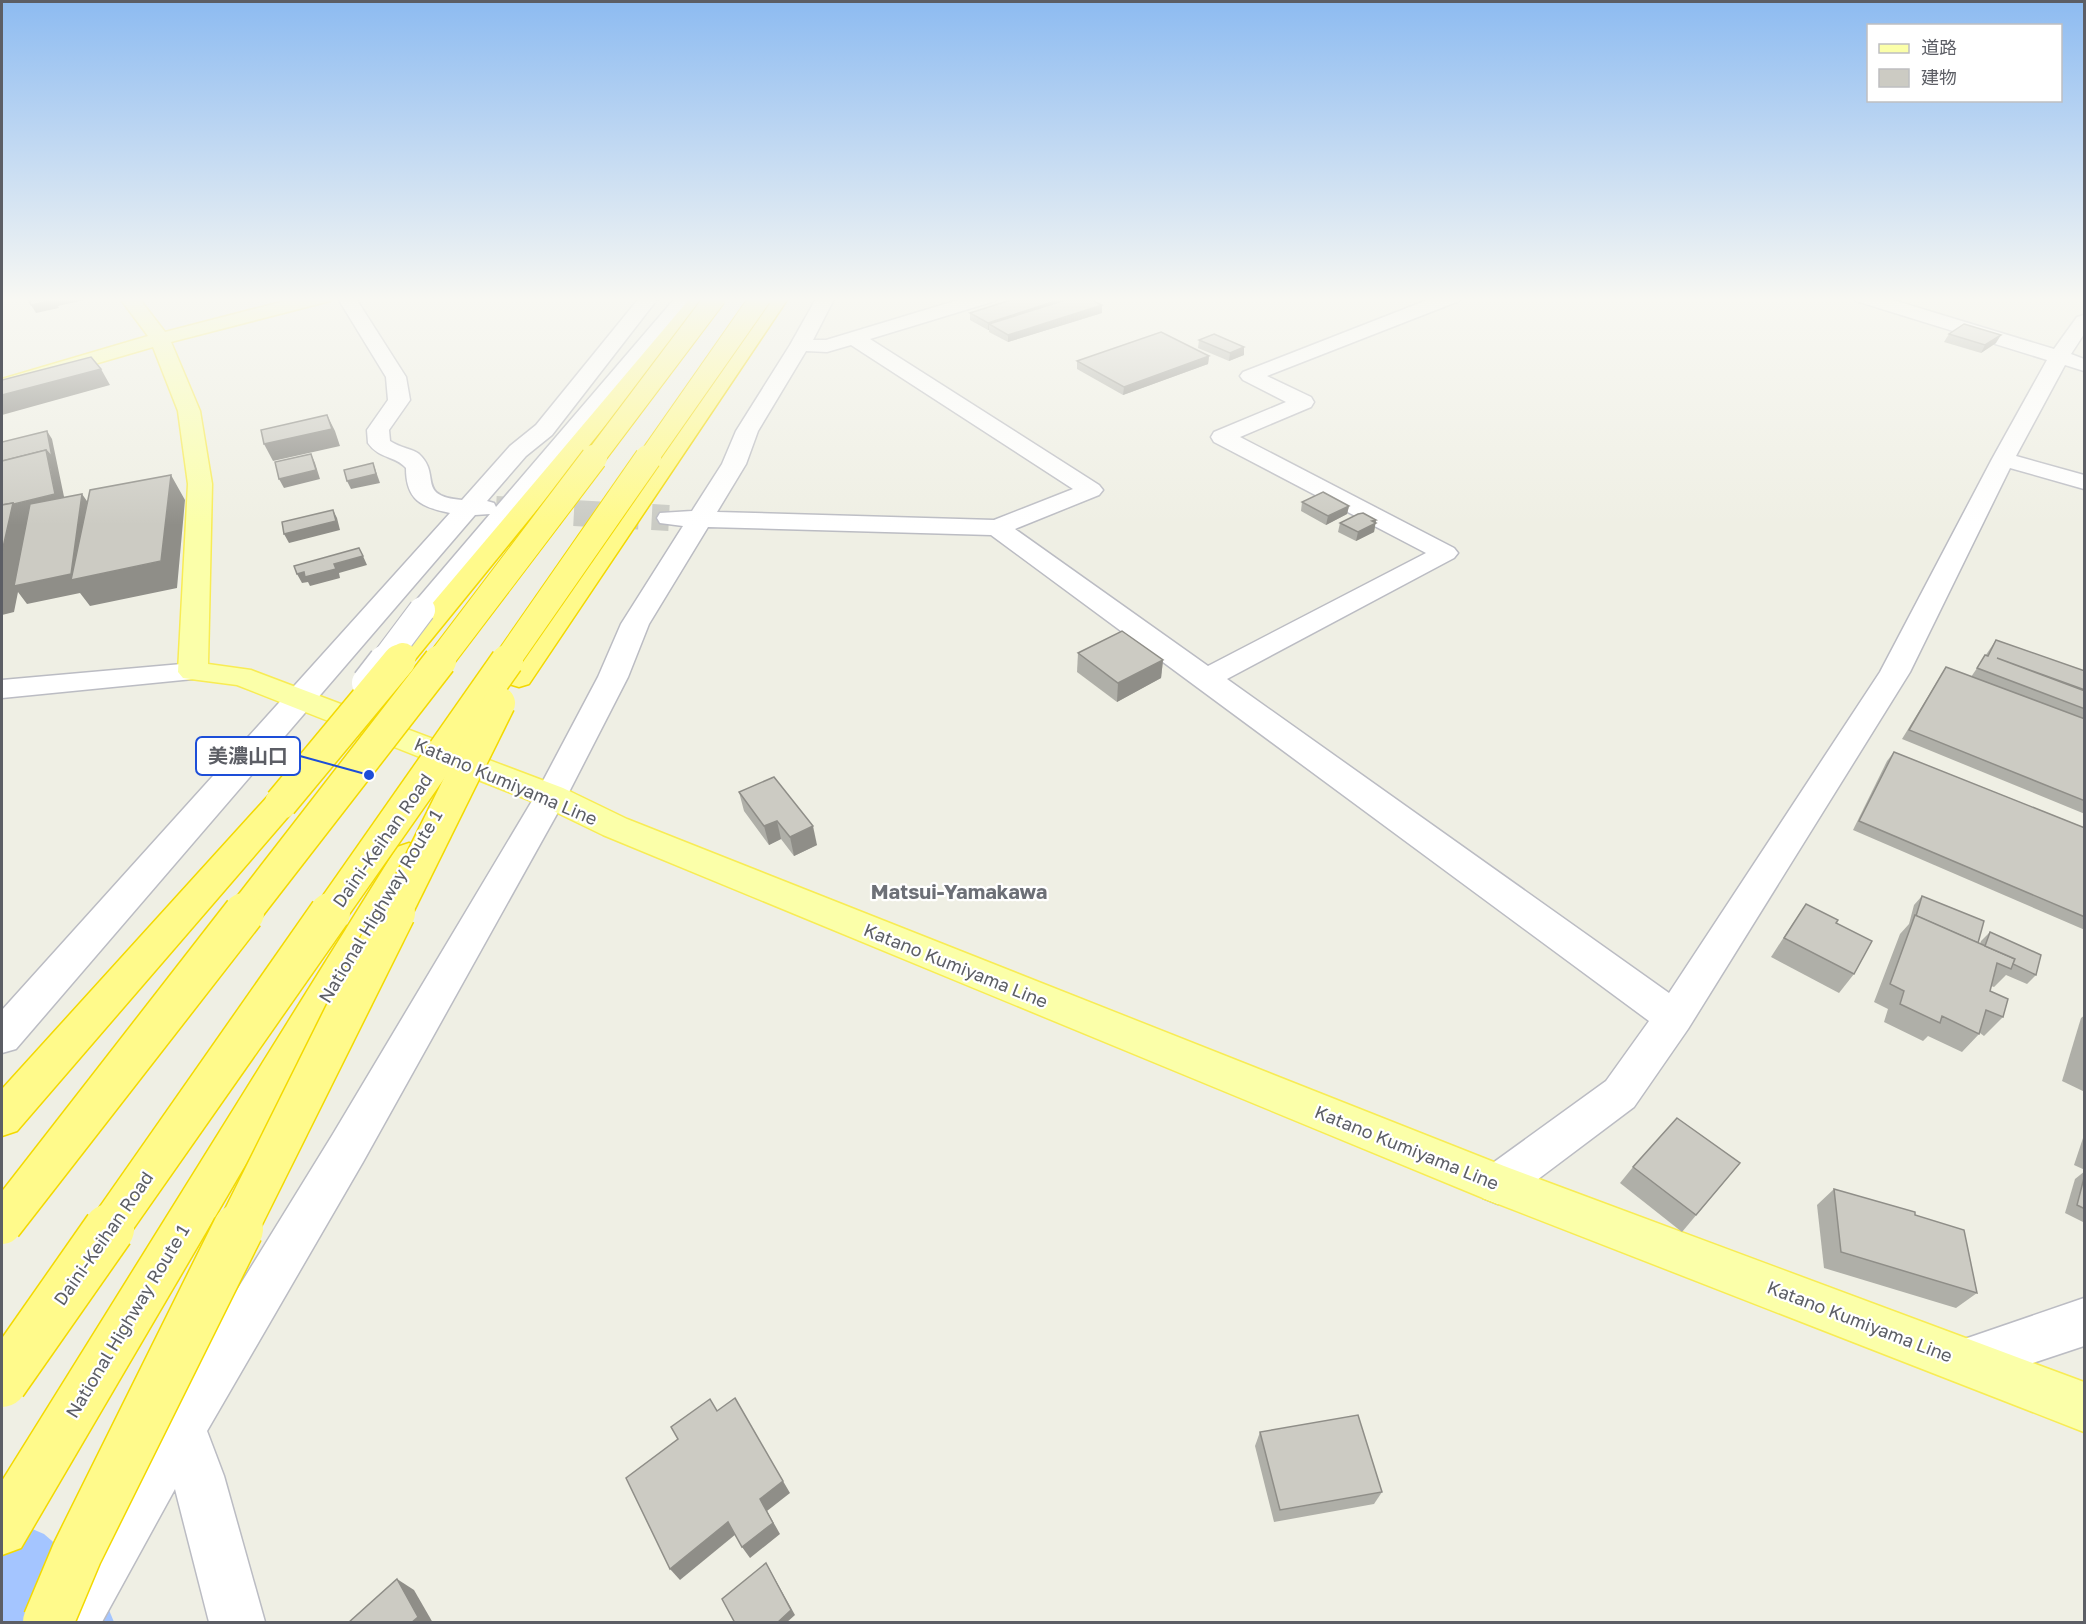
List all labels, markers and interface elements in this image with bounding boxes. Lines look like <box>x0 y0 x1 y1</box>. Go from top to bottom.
legend <box>1867 24 2062 102</box>
text: 道路 <box>1921 36 1957 58</box>
text: 建物 <box>1921 66 1957 88</box>
street label: Katano Kumiyama Line <box>411 732 601 830</box>
callout: 美濃山口 <box>196 737 300 775</box>
text: 美濃山口 <box>208 743 288 767</box>
street label: Daini-Keihan Road <box>328 769 436 911</box>
street label: National Highway Route 1 <box>313 805 447 1007</box>
district label: Matsui-Yamakawa <box>871 879 1047 903</box>
street label: Katano Kumiyama Line <box>861 918 1051 1012</box>
street label: Katano Kumiyama Line <box>1312 1100 1502 1194</box>
street label: Daini-Keihan Road <box>49 1167 157 1309</box>
street label: National Highway Route 1 <box>60 1220 194 1422</box>
street label: Katano Kumiyama Line <box>1764 1276 1956 1366</box>

